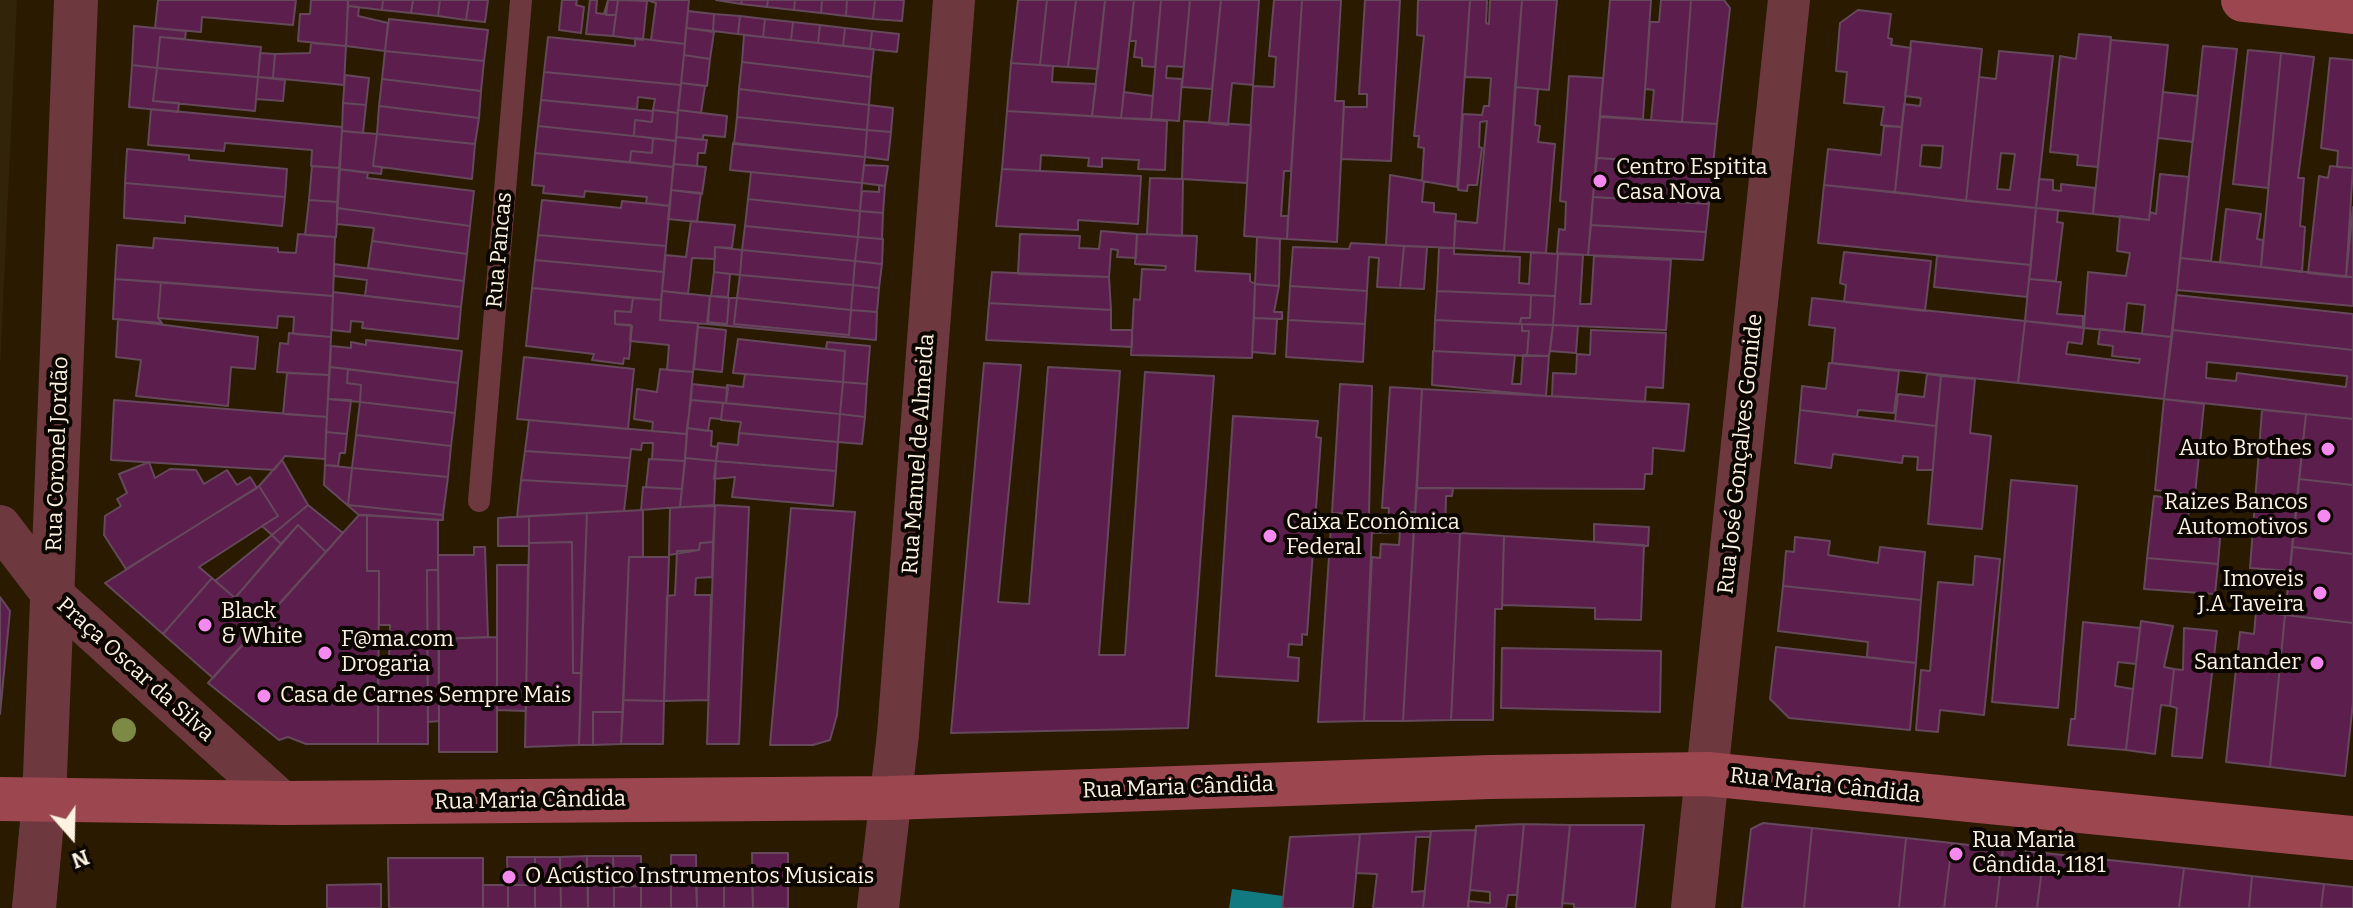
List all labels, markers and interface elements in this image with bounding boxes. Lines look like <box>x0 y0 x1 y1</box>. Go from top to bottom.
place label: Centro Espitita Casa Nova <box>1616 155 1768 206</box>
marker: Centro Espitita Casa Nova <box>1591 172 1609 190</box>
street label: Rua Pancas <box>482 191 518 309</box>
street label: Rua José Gonçalves Gomide <box>1713 312 1769 596</box>
street label: Rua Manuel de Almeida <box>897 333 941 575</box>
street label: Rua Coronel Jordão <box>41 356 75 552</box>
place label: Auto Brothes <box>2179 436 2312 462</box>
marker: Auto Brothes <box>2319 440 2337 458</box>
place label: Raizes Bancos Automotivos <box>2164 490 2308 542</box>
marker: Raizes Bancos Automotivos <box>2315 507 2333 525</box>
place label: Caixa Econômica Federal <box>1286 510 1460 562</box>
marker: Caixa Econômica Federal <box>1261 527 1279 545</box>
place label: Imoveis J.A Taveira <box>2198 567 2304 618</box>
marker: Imoveis J.A Taveira <box>2311 584 2329 602</box>
street label: Praça Oscar da Silva <box>51 592 219 748</box>
place label: Black & White <box>221 599 303 650</box>
marker: Black & White <box>196 616 214 634</box>
place label: F@ma.com Drogaria <box>341 627 454 678</box>
marker: F@ma.com Drogaria <box>316 644 334 662</box>
place label: Santander <box>2194 650 2301 676</box>
marker: Santander <box>2308 654 2326 672</box>
place label: Casa de Carnes Sempre Mais <box>280 683 571 709</box>
marker: Casa de Carnes Sempre Mais <box>255 687 273 705</box>
street label: Rua Maria Cândida <box>1728 763 1922 809</box>
street label: Rua Maria Cândida <box>1082 771 1274 805</box>
street label: Rua Maria Cândida <box>434 786 626 816</box>
north arrow <box>32 796 112 876</box>
place label: Rua Maria Cândida, 1181 <box>1972 828 2106 880</box>
text: N <box>68 843 93 875</box>
marker: Rua Maria Cândida, 1181 <box>1947 845 1965 863</box>
place label: O Acústico Instrumentos Musicais <box>525 864 874 890</box>
marker: O Acústico Instrumentos Musicais <box>500 868 518 886</box>

